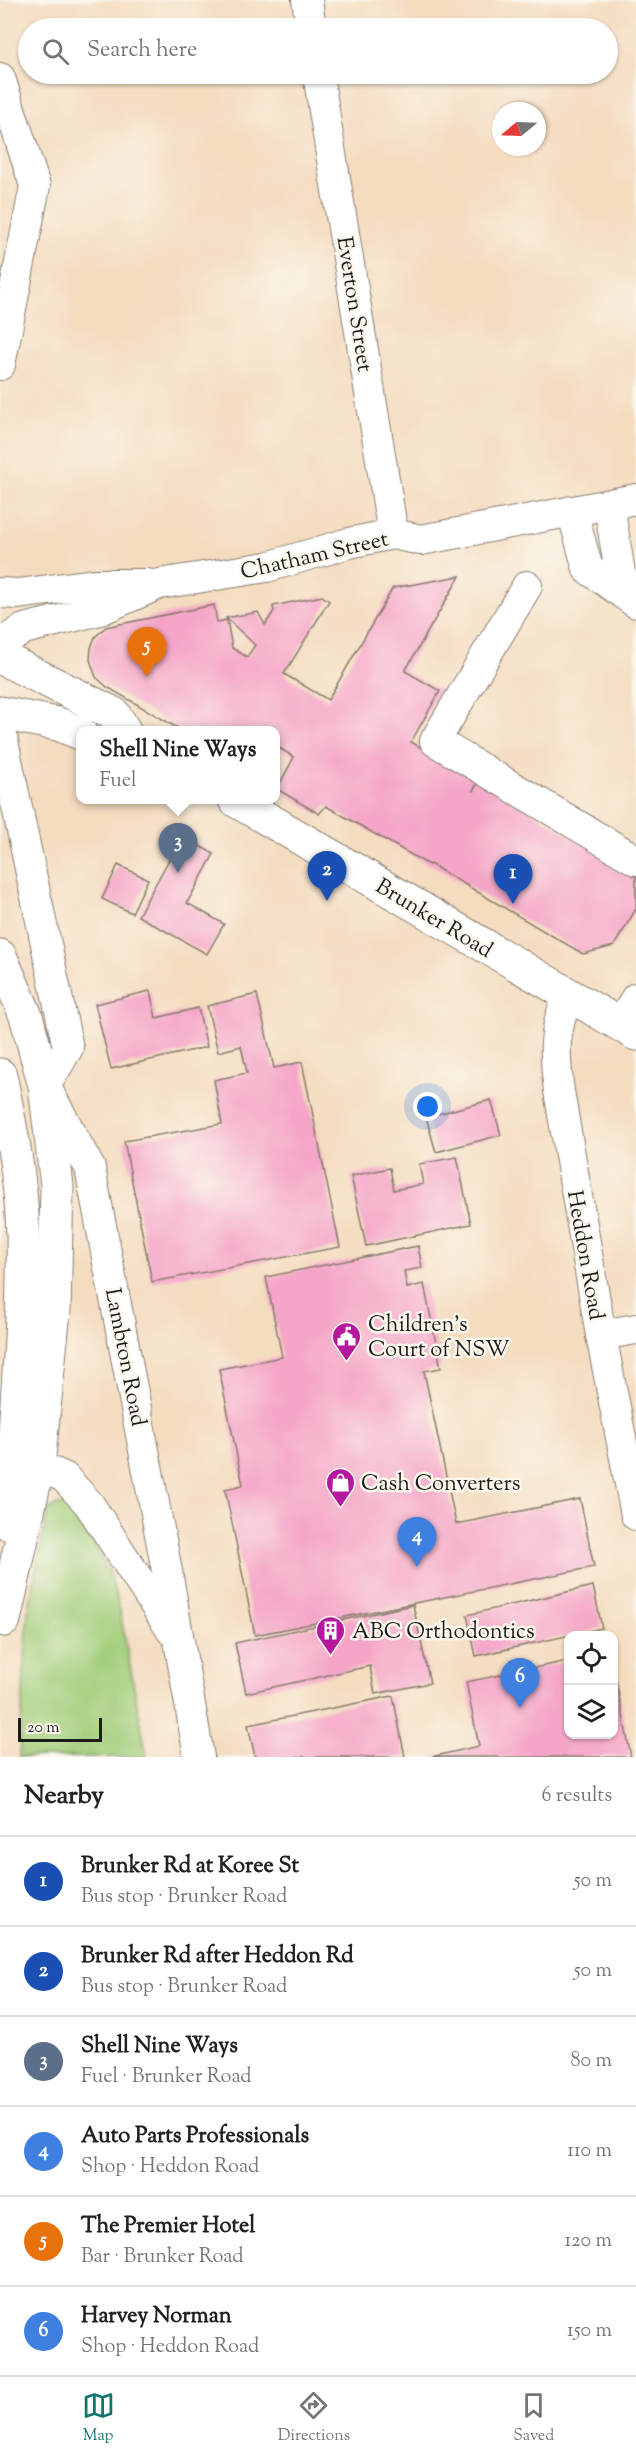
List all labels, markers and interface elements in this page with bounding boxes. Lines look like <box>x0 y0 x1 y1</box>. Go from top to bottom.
search box <box>18 18 618 84</box>
icon: search <box>39 35 72 68</box>
text: Search here <box>87 35 197 67</box>
north arrow <box>492 102 546 156</box>
street label: Everton Street <box>327 234 380 375</box>
street label: Chatham Street <box>238 524 392 589</box>
pin: 5 <box>128 628 166 677</box>
popup <box>76 726 280 804</box>
text: Shell Nine Ways <box>100 735 256 767</box>
text: Fuel <box>100 767 137 796</box>
pin: 3 <box>158 824 198 873</box>
pin: 2 <box>308 852 346 901</box>
pin: 1 <box>494 854 532 904</box>
street label: Brunker Road <box>369 872 498 967</box>
your location <box>413 1092 442 1121</box>
street label: Heddon Road <box>557 1188 611 1323</box>
street label: Lambton Road <box>95 1286 153 1429</box>
place label: Children's Court of NSW <box>368 1310 509 1367</box>
public building icon: Children's Court of NSW <box>331 1320 363 1362</box>
shop icon: Cash Converters <box>324 1466 356 1508</box>
place label: Cash Converters <box>361 1469 520 1501</box>
pin: 4 <box>398 1518 436 1567</box>
building icon: ABC Orthodontics <box>315 1614 347 1656</box>
place label: ABC Orthodontics <box>352 1617 535 1649</box>
map controls <box>564 1631 618 1739</box>
button: locate <box>564 1631 618 1685</box>
pin: 6 <box>500 1658 540 1708</box>
button: layers <box>564 1685 618 1739</box>
scale bar <box>18 1715 102 1742</box>
text: 20 m <box>27 1717 60 1740</box>
text: Nearby <box>24 1778 104 1815</box>
text: 6 results <box>542 1782 612 1811</box>
text: Brunker Rd at Koree St <box>81 1851 299 1883</box>
text: 1 <box>40 1867 47 1896</box>
text: 50 m <box>574 1867 612 1896</box>
text: Bus stop · Brunker Road <box>81 1883 287 1912</box>
text: Brunker Rd after Heddon Rd <box>81 1941 354 1973</box>
text: 2 <box>39 1957 48 1986</box>
text: 50 m <box>574 1957 612 1986</box>
text: Bus stop · Brunker Road <box>81 1973 287 2002</box>
text: Shell Nine Ways <box>81 2031 238 2063</box>
text: 3 <box>39 2047 48 2076</box>
text: 80 m <box>571 2047 612 2076</box>
text: Fuel · Brunker Road <box>81 2063 252 2092</box>
text: Auto Parts Professionals <box>81 2121 309 2153</box>
text: 4 <box>38 2137 49 2166</box>
text: 110 m <box>567 2137 612 2166</box>
text: Shop · Heddon Road <box>81 2153 259 2182</box>
text: The Premier Hotel <box>81 2211 255 2243</box>
text: 5 <box>40 2227 47 2256</box>
text: 120 m <box>564 2227 612 2256</box>
text: Bar · Brunker Road <box>81 2243 244 2272</box>
text: Harvey Norman <box>81 2301 232 2333</box>
text: 6 <box>39 2317 48 2346</box>
text: 150 m <box>567 2317 612 2346</box>
text: Shop · Heddon Road <box>81 2333 259 2362</box>
tab: Map <box>82 2389 115 2448</box>
tab: Directions <box>278 2389 350 2448</box>
tab: Saved <box>513 2389 554 2448</box>

